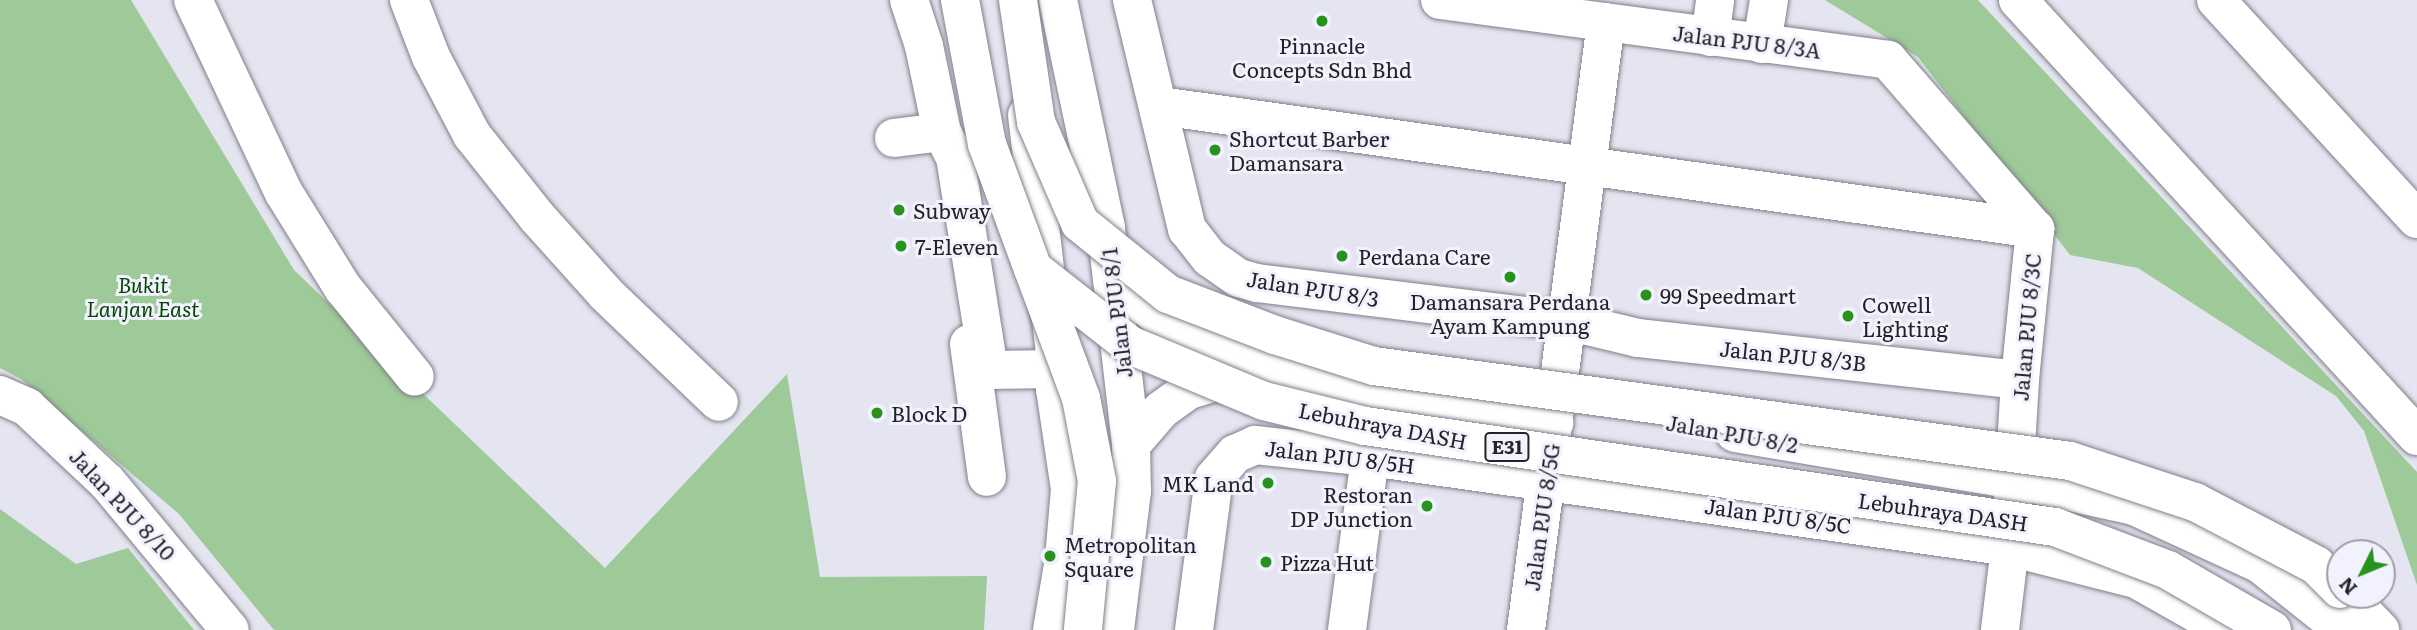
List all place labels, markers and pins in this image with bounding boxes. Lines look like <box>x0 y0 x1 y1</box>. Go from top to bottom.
marker: Pinnacle Concepts Sdn Bhd <box>1314 13 1330 29</box>
place label: Pinnacle Concepts Sdn Bhd <box>1232 32 1412 82</box>
place label: Shortcut Barber Damansara <box>1229 125 1389 175</box>
marker: Shortcut Barber Damansara <box>1207 142 1223 158</box>
place label: Subway <box>913 197 991 223</box>
marker: Subway <box>891 202 907 218</box>
place label: 7-Eleven <box>915 233 999 259</box>
marker: 7-Eleven <box>893 238 909 254</box>
place label: Perdana Care <box>1358 243 1491 269</box>
marker: Perdana Care <box>1332 246 1352 266</box>
marker: Damansara Perdana Ayam Kampung <box>1502 269 1518 285</box>
place label: 99 Speedmart <box>1660 282 1796 308</box>
marker: 99 Speedmart <box>1638 287 1654 303</box>
place label: Damansara Perdana Ayam Kampung <box>1410 288 1610 338</box>
place label: Cowell Lighting <box>1862 291 1948 341</box>
marker: Cowell Lighting <box>1840 308 1856 324</box>
place label: Block D <box>891 400 967 426</box>
marker: Block D <box>869 405 885 421</box>
place label: MK Land <box>1162 470 1254 496</box>
marker: MK Land <box>1260 475 1276 491</box>
place label: Restoran DP Junction <box>1290 481 1413 531</box>
marker: Restoran DP Junction <box>1419 498 1435 514</box>
place label: Metropolitan Square <box>1064 531 1197 581</box>
marker: Metropolitan Square <box>1042 548 1058 564</box>
place label: Pizza Hut <box>1280 549 1374 575</box>
marker: Pizza Hut <box>1258 554 1274 570</box>

